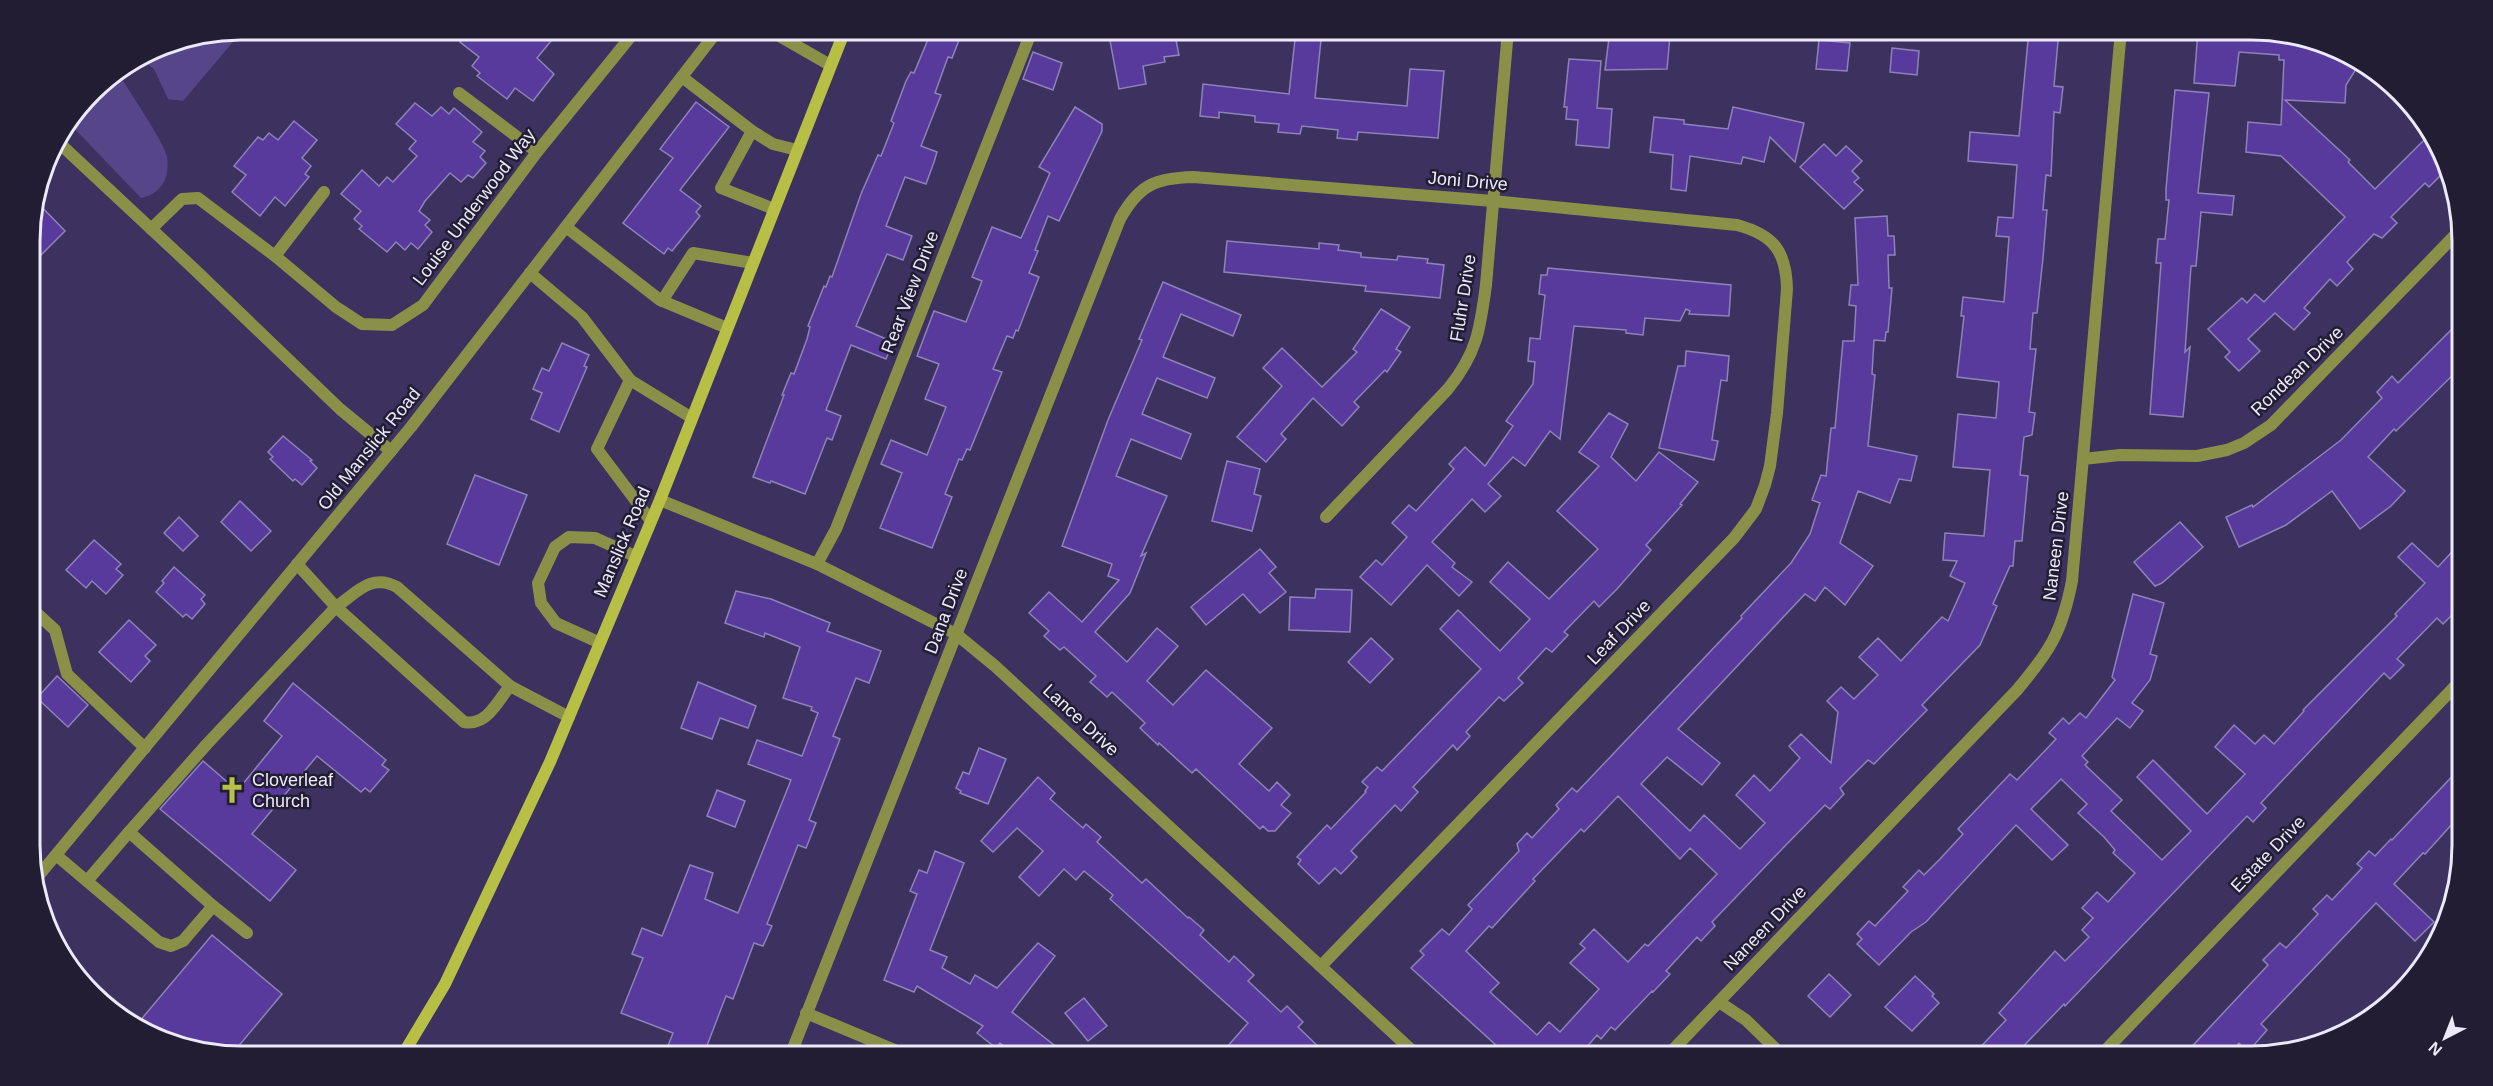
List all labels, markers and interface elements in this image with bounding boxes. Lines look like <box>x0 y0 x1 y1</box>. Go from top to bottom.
street label: Louise Underwood Way <box>409 125 539 289</box>
street label: Joni Drive <box>1427 168 1509 194</box>
street label: Rear View Drive <box>877 228 943 356</box>
street label: Fluhr Drive <box>1446 253 1480 343</box>
street label: Rondean Drive <box>2247 322 2347 420</box>
street label: Old Manslick Road <box>314 384 424 514</box>
street label: Manslick Road <box>590 484 654 600</box>
street label: Naneen Drive <box>2039 490 2073 602</box>
street label: Dana Drive <box>921 565 971 657</box>
street label: Leaf Drive <box>1583 596 1655 668</box>
street label: Lance Drive <box>1039 680 1123 760</box>
place label: Cloverleaf Church <box>252 770 334 811</box>
church icon: Cloverleaf Church <box>217 775 247 805</box>
street label: Estate Drive <box>2227 812 2309 896</box>
street label: Naneen Drive <box>1720 881 1810 975</box>
north arrow <box>2415 1008 2475 1068</box>
text: N <box>2425 1039 2445 1059</box>

